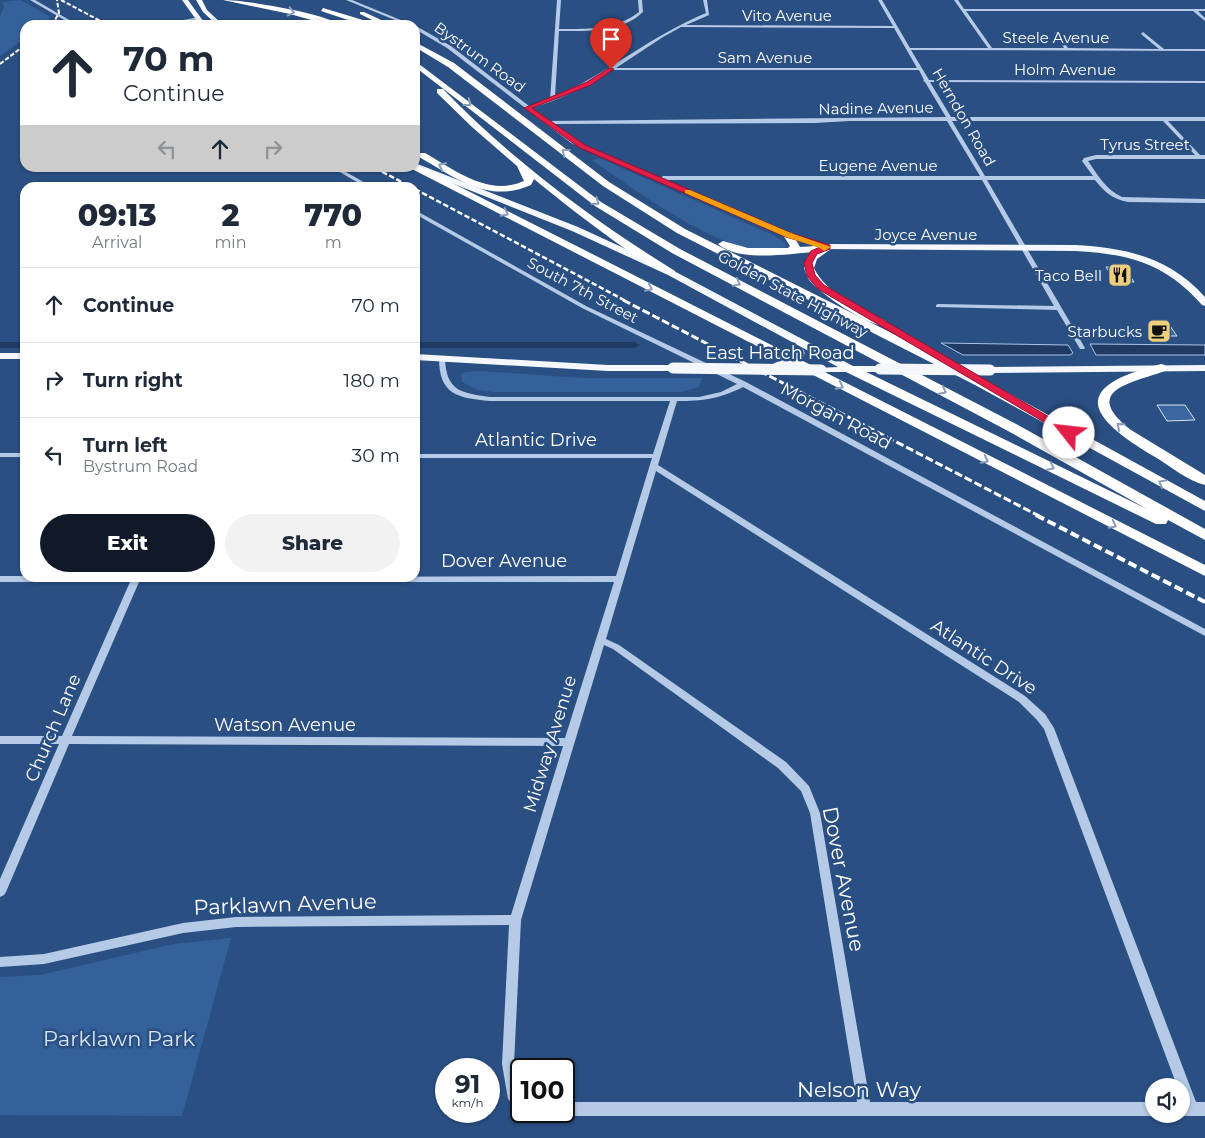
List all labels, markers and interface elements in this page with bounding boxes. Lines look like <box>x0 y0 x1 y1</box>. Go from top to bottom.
one-way arrow <box>287 6 296 17</box>
street label: Vito Avenue <box>742 6 832 25</box>
street label: Bystrum Road <box>431 18 529 96</box>
pin <box>590 18 632 69</box>
icon: arrive <box>597 25 625 53</box>
street label: Steele Avenue <box>1003 28 1109 47</box>
text: 70 m <box>123 37 214 80</box>
icon: ahead <box>40 40 105 105</box>
street label: Sam Avenue <box>718 48 812 67</box>
street label: Holm Avenue <box>1014 60 1116 79</box>
street label: Herndon Road <box>928 65 1000 169</box>
text: Continue <box>123 80 225 107</box>
one-way arrow <box>462 97 471 105</box>
street label: Nadine Avenue <box>818 97 934 119</box>
icon: left <box>153 135 181 163</box>
icon: ahead <box>206 135 234 163</box>
icon: right <box>259 135 287 163</box>
street label: Tyrus Street <box>1100 135 1190 154</box>
one-way arrow <box>561 149 571 158</box>
street label: Eugene Avenue <box>818 156 938 175</box>
one-way arrow <box>438 162 447 172</box>
one-way arrow <box>590 196 600 205</box>
text: 09:13 <box>78 197 157 234</box>
text: 2 <box>221 197 239 234</box>
text: 770 <box>304 197 362 234</box>
one-way arrow <box>500 207 509 217</box>
street label: Joyce Avenue <box>874 225 977 244</box>
text: Arrival <box>92 233 142 252</box>
text: min <box>214 233 246 252</box>
text: m <box>325 233 342 252</box>
street label: Golden State Highway <box>715 246 872 342</box>
street label: South 7th Street <box>524 253 642 327</box>
restaurant icon: Taco Bell <box>1107 262 1133 288</box>
place label: Taco Bell <box>1035 266 1102 285</box>
one-way arrow <box>732 277 741 287</box>
one-way arrow <box>644 282 653 292</box>
icon: ahead <box>40 291 68 319</box>
text: Continue <box>83 294 174 317</box>
text: 70 m <box>351 294 400 317</box>
cafe icon: Starbucks <box>1146 318 1172 344</box>
place label: Starbucks <box>1068 322 1142 341</box>
street label: East Hatch Road <box>705 342 855 364</box>
icon: right <box>40 366 68 394</box>
text: Turn right <box>83 369 183 392</box>
text: 180 m <box>343 369 400 392</box>
street label: Morgan Road <box>777 378 895 454</box>
one-way arrow <box>835 380 844 390</box>
one-way arrow <box>938 385 947 395</box>
position arrow <box>1042 406 1094 458</box>
one-way arrow <box>1116 423 1125 432</box>
street label: Atlantic Drive <box>475 429 597 451</box>
text: Turn left <box>83 434 168 457</box>
icon: left <box>40 441 68 469</box>
text: 30 m <box>352 444 400 467</box>
one-way arrow <box>980 454 989 464</box>
text: Bystrum Road <box>83 457 198 476</box>
one-way arrow <box>1046 460 1055 471</box>
one-way arrow <box>1158 480 1167 490</box>
button: Exit <box>40 514 215 572</box>
button: Share <box>225 514 400 572</box>
one-way arrow <box>1108 519 1117 529</box>
street label: Dover Avenue <box>441 550 567 572</box>
street label: Atlantic Drive <box>927 615 1041 699</box>
street label: Church Lane <box>20 671 86 785</box>
street label: Midway Avenue <box>519 673 581 815</box>
street label: Watson Avenue <box>214 714 356 736</box>
street label: Dover Avenue <box>818 804 870 954</box>
street label: Parklawn Avenue <box>193 888 377 920</box>
park label: Parklawn Park <box>43 1026 195 1051</box>
speed limit sign: 100 <box>510 1058 575 1123</box>
text: 91 <box>455 1069 480 1099</box>
street label: Nelson Way <box>797 1077 922 1102</box>
map controls <box>1145 1078 1190 1123</box>
button: sound <box>1145 1078 1190 1123</box>
text: km/h <box>451 1095 484 1110</box>

